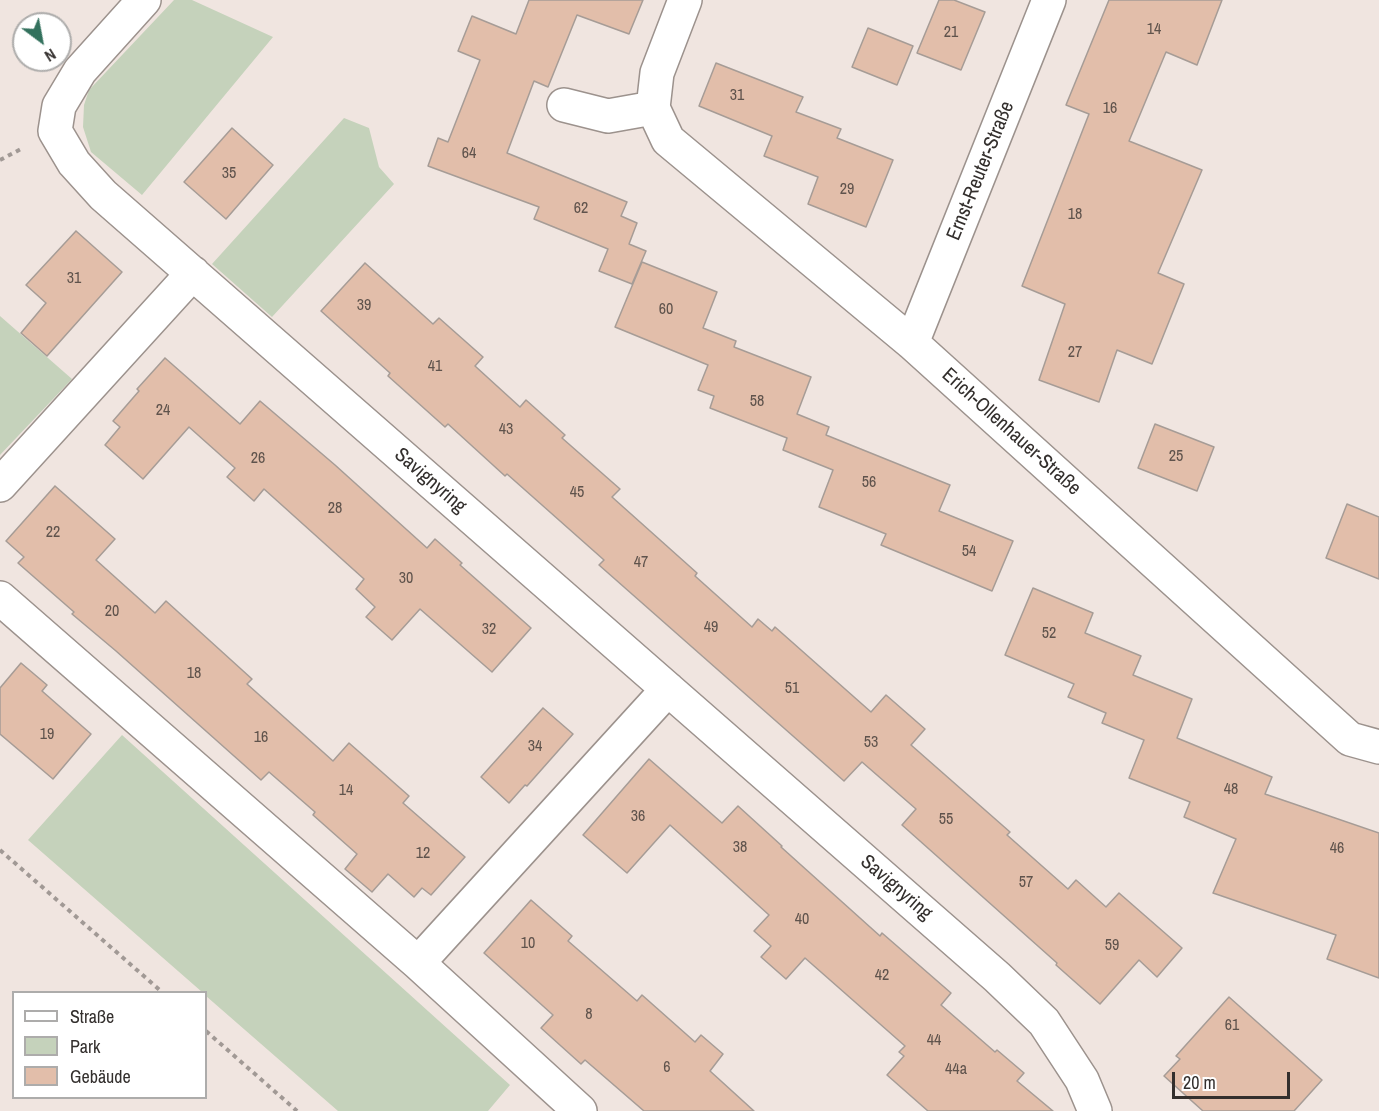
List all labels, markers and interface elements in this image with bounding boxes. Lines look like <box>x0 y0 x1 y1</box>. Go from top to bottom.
north arrow <box>12 12 72 72</box>
house number: 14 <box>1147 20 1161 40</box>
house number: 21 <box>944 23 958 43</box>
text: N <box>41 44 60 67</box>
house number: 31 <box>730 86 744 106</box>
street label: Ernst-Reuter-Straße <box>942 98 1020 244</box>
house number: 16 <box>1103 99 1117 119</box>
house number: 64 <box>462 144 476 164</box>
house number: 35 <box>222 164 236 184</box>
house number: 29 <box>840 180 854 200</box>
house number: 62 <box>574 199 588 219</box>
house number: 18 <box>1068 205 1082 225</box>
house number: 31 <box>67 269 81 289</box>
house number: 39 <box>357 296 371 316</box>
house number: 60 <box>659 300 673 320</box>
house number: 27 <box>1068 343 1082 363</box>
house number: 41 <box>428 357 442 377</box>
street label: Erich-Ollenhauer-Straße <box>937 363 1085 501</box>
house number: 58 <box>750 392 764 412</box>
house number: 24 <box>156 401 170 421</box>
house number: 43 <box>499 420 513 440</box>
street label: Savignyring <box>389 443 471 519</box>
house number: 25 <box>1169 447 1183 467</box>
house number: 26 <box>251 449 265 469</box>
house number: 56 <box>862 473 876 493</box>
house number: 45 <box>570 483 584 503</box>
house number: 28 <box>328 499 342 519</box>
house number: 22 <box>46 523 60 543</box>
house number: 54 <box>962 542 976 562</box>
house number: 47 <box>634 553 648 573</box>
house number: 30 <box>399 569 413 589</box>
house number: 20 <box>105 602 119 622</box>
house number: 49 <box>704 618 718 638</box>
house number: 32 <box>482 620 496 640</box>
house number: 52 <box>1042 624 1056 644</box>
house number: 18 <box>187 664 201 684</box>
house number: 51 <box>785 679 799 699</box>
house number: 19 <box>40 725 54 745</box>
house number: 16 <box>254 728 268 748</box>
house number: 53 <box>864 733 878 753</box>
house number: 34 <box>528 737 542 757</box>
house number: 48 <box>1224 780 1238 800</box>
house number: 14 <box>339 781 353 801</box>
house number: 36 <box>631 807 645 827</box>
house number: 55 <box>939 810 953 830</box>
house number: 38 <box>733 838 747 858</box>
house number: 46 <box>1330 839 1344 859</box>
house number: 12 <box>416 844 430 864</box>
street label: Savignyring <box>855 850 937 926</box>
house number: 57 <box>1019 873 1033 893</box>
house number: 40 <box>795 910 809 930</box>
house number: 10 <box>521 934 535 954</box>
house number: 59 <box>1105 936 1119 956</box>
house number: 42 <box>875 966 889 986</box>
legend <box>12 991 207 1099</box>
text: Straße <box>70 1004 114 1029</box>
house number: 8 <box>585 1005 593 1025</box>
house number: 61 <box>1225 1016 1239 1036</box>
house number: 44 <box>927 1031 941 1051</box>
text: Park <box>70 1034 100 1059</box>
house number: 6 <box>663 1058 671 1078</box>
house number: 44a <box>945 1060 967 1080</box>
scale bar <box>1175 1060 1294 1098</box>
text: Gebäude <box>70 1064 131 1089</box>
text: 20 m <box>1183 1070 1216 1095</box>

